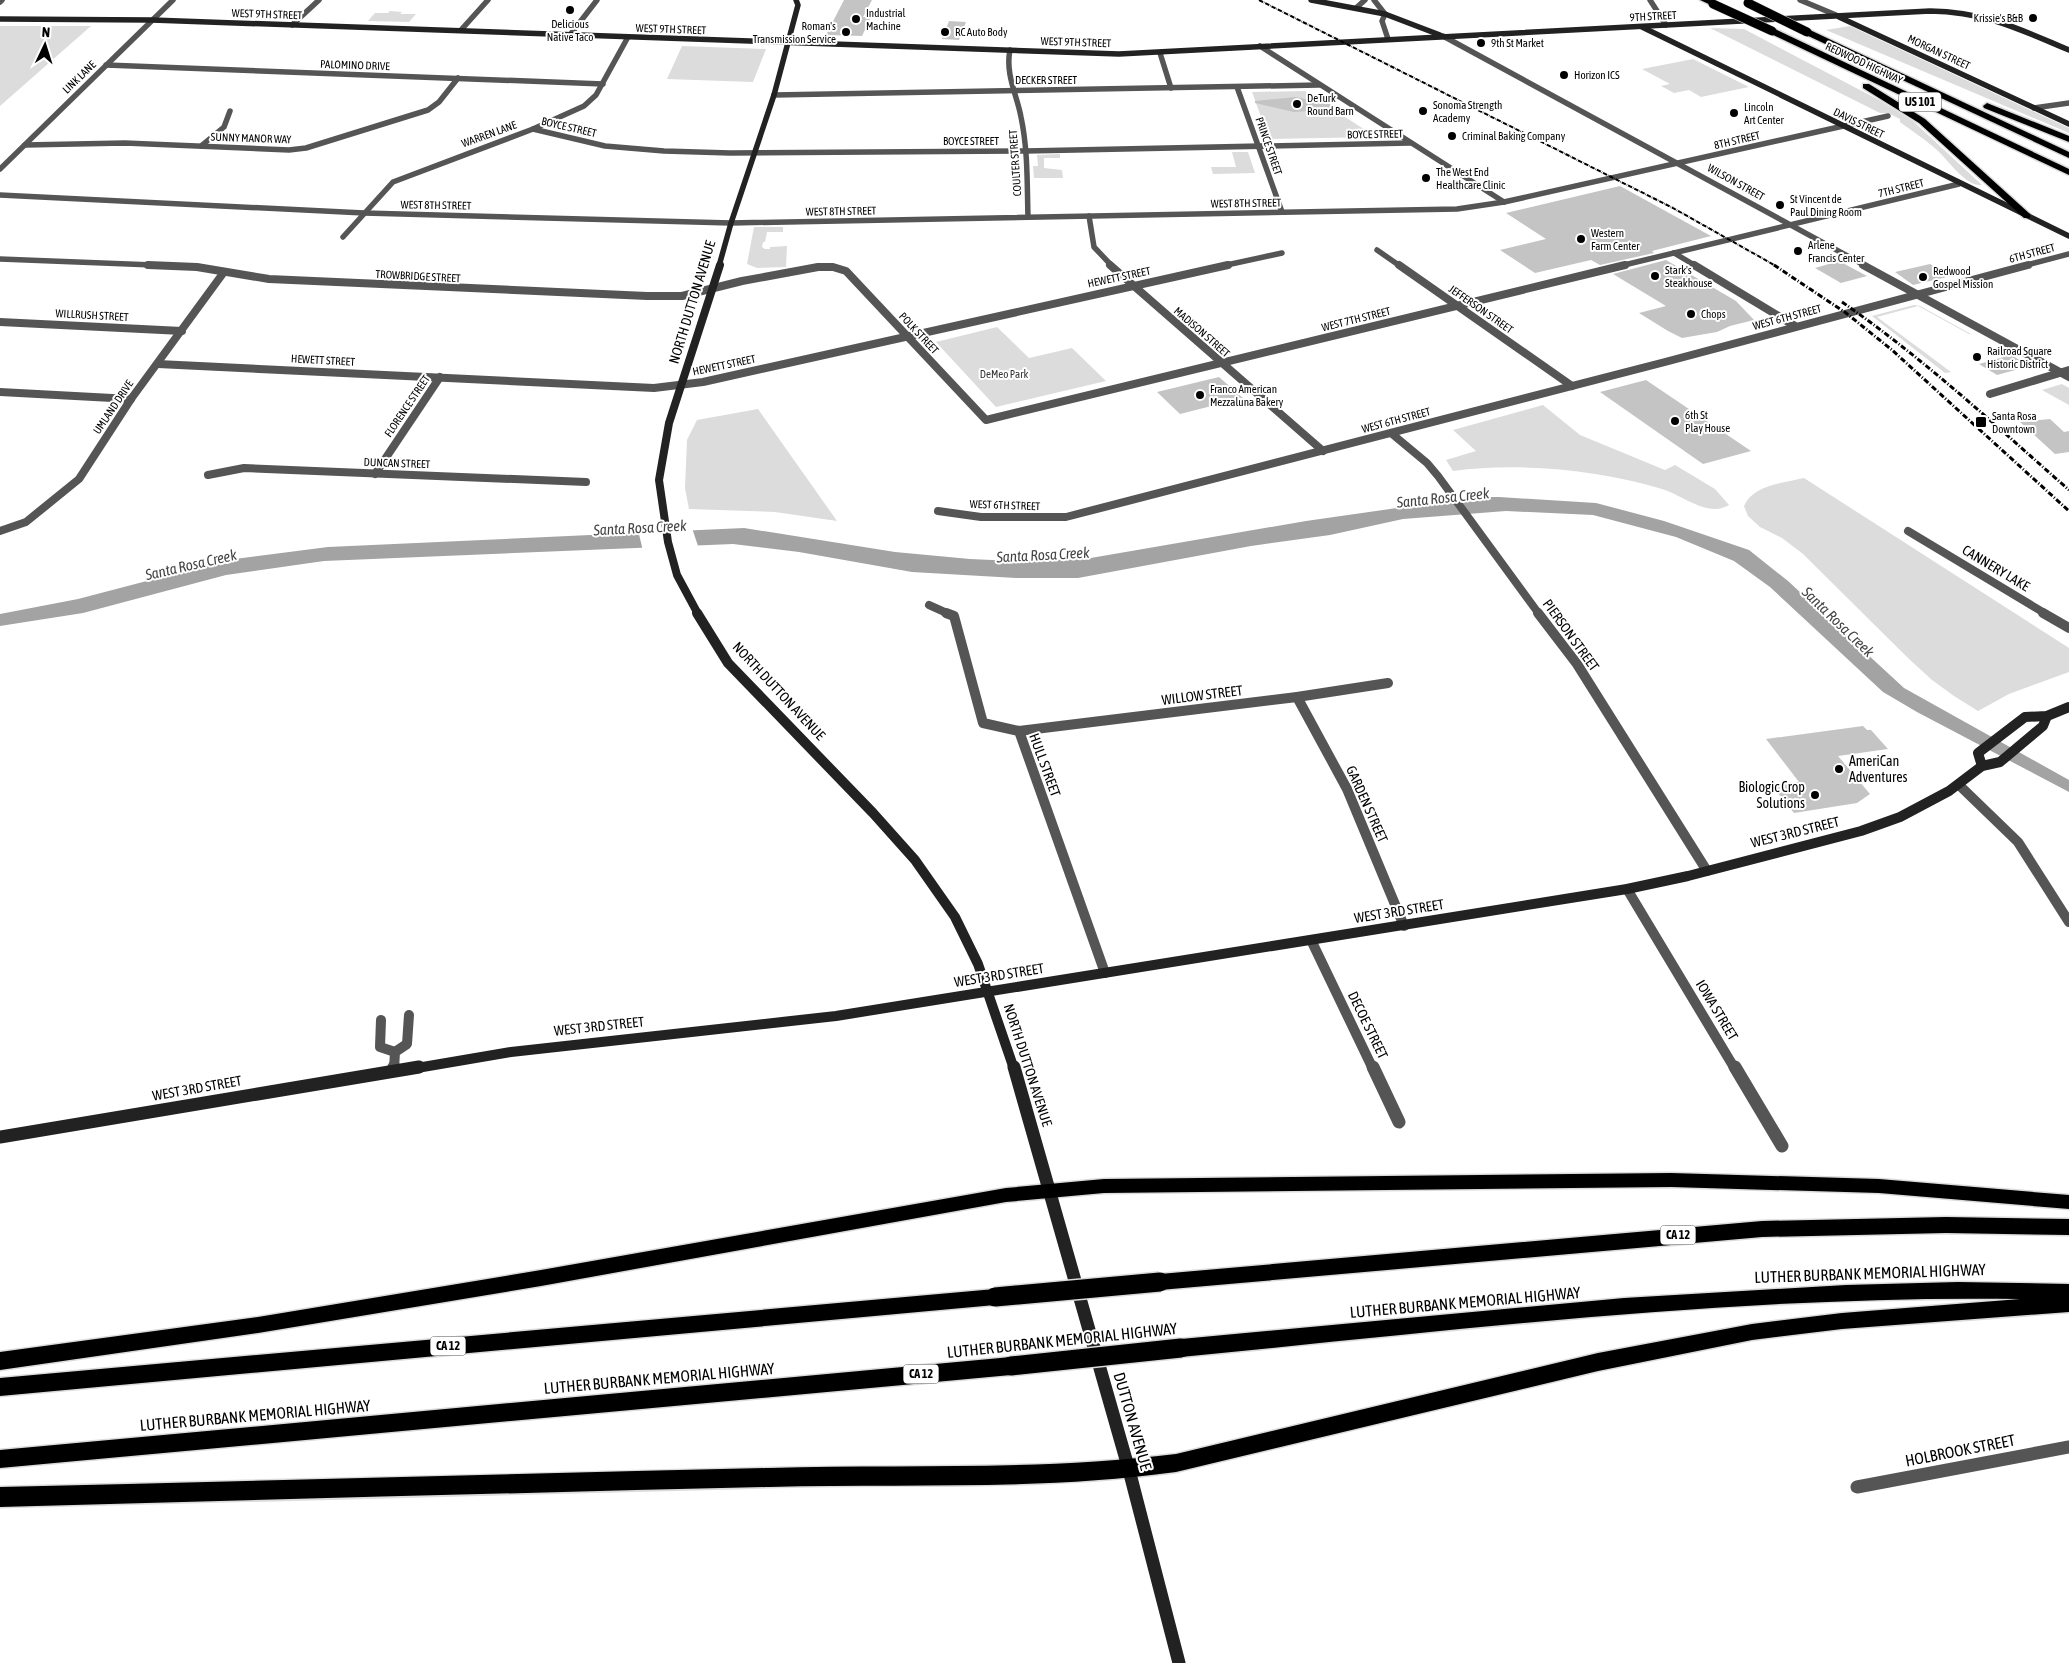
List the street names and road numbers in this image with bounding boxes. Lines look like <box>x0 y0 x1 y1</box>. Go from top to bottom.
street label: WEST 9TH STREET <box>231 7 303 21</box>
street label: 9TH STREET <box>1629 9 1677 23</box>
street label: WEST 9TH STREET <box>635 22 707 36</box>
street label: MORGAN STREET <box>1906 32 1972 72</box>
street label: WEST 9TH STREET <box>1040 35 1112 49</box>
street label: REDWOOD HIGHWAY <box>1824 40 1904 86</box>
street label: LINK LANE <box>60 58 98 96</box>
street label: PALOMINO DRIVE <box>320 58 390 72</box>
street label: DECKER STREET <box>1015 74 1077 86</box>
road number: US 101 <box>1899 92 1941 111</box>
street label: DAVIS STREET <box>1832 106 1886 140</box>
street label: BOYCE STREET <box>540 115 598 139</box>
street label: PRINCE STREET <box>1253 115 1285 177</box>
street label: WARREN LANE <box>460 118 518 149</box>
street label: BOYCE STREET <box>1347 128 1403 140</box>
street label: COULTER STREET <box>1007 129 1023 197</box>
street label: 8TH STREET <box>1713 129 1761 151</box>
street label: SUNNY MANOR WAY <box>210 131 292 145</box>
street label: BOYCE STREET <box>943 135 999 147</box>
street label: WILSON STREET <box>1705 161 1767 203</box>
street label: 7TH STREET <box>1877 176 1925 200</box>
street label: WEST 8TH STREET <box>1211 196 1282 210</box>
street label: WEST 8TH STREET <box>401 198 472 212</box>
street label: WEST 8TH STREET <box>806 204 877 218</box>
street label: NORTH DUTTON AVENUE <box>666 238 718 366</box>
street label: 6TH STREET <box>2008 241 2056 265</box>
street label: HEWETT STREET <box>1086 264 1152 290</box>
street label: TROWBRIDGE STREET <box>375 268 461 284</box>
street label: JEFFERSON STREET <box>1447 282 1515 336</box>
street label: WEST 6TH STREET <box>1751 302 1823 332</box>
street label: MADISON STREET <box>1172 305 1232 360</box>
street label: WEST 7TH STREET <box>1320 305 1392 333</box>
street label: WILLRUSH STREET <box>55 307 129 323</box>
street label: POLK STREET <box>897 310 941 356</box>
street label: HEWETT STREET <box>291 352 355 368</box>
street label: HEWETT STREET <box>691 352 757 378</box>
street label: FLORENCE STREET <box>382 373 432 439</box>
street label: UMLAND DRIVE <box>91 378 136 436</box>
street label: WEST 6TH STREET <box>1360 405 1432 435</box>
street label: DUNCAN STREET <box>363 456 431 470</box>
street label: WEST 6TH STREET <box>969 498 1041 512</box>
street label: CANNERY LAKE <box>1959 542 2033 594</box>
street label: PIERSON STREET <box>1540 596 1602 674</box>
street label: NORTH DUTTON AVENUE <box>730 639 829 743</box>
street label: WILLOW STREET <box>1161 682 1243 708</box>
street label: HULL STREET <box>1026 731 1064 799</box>
street label: GARDEN STREET <box>1343 763 1391 845</box>
street label: WEST 3RD STREET <box>1749 813 1841 851</box>
street label: WEST 3RD STREET <box>1353 896 1445 926</box>
street label: WEST 3RD STREET <box>953 960 1045 990</box>
street label: IOWA STREET <box>1693 977 1741 1043</box>
street label: DECOE STREET <box>1345 989 1391 1061</box>
street label: NORTH DUTTON AVENUE <box>1001 1002 1055 1128</box>
street label: WEST 3RD STREET <box>553 1013 645 1039</box>
street label: WEST 3RD STREET <box>151 1072 243 1104</box>
road number: CA 12 <box>1660 1226 1696 1244</box>
street label: LUTHER BURBANK MEMORIAL HIGHWAY <box>1754 1260 1987 1286</box>
street label: LUTHER BURBANK MEMORIAL HIGHWAY <box>1349 1283 1582 1321</box>
street label: LUTHER BURBANK MEMORIAL HIGHWAY <box>946 1319 1179 1361</box>
road number: CA 12 <box>430 1336 466 1355</box>
street label: LUTHER BURBANK MEMORIAL HIGHWAY <box>543 1359 776 1397</box>
road number: CA 12 <box>904 1365 938 1384</box>
street label: DUTTON AVENUE <box>1110 1370 1156 1472</box>
street label: LUTHER BURBANK MEMORIAL HIGHWAY <box>139 1396 372 1434</box>
street label: HOLBROOK STREET <box>1904 1431 2016 1469</box>

